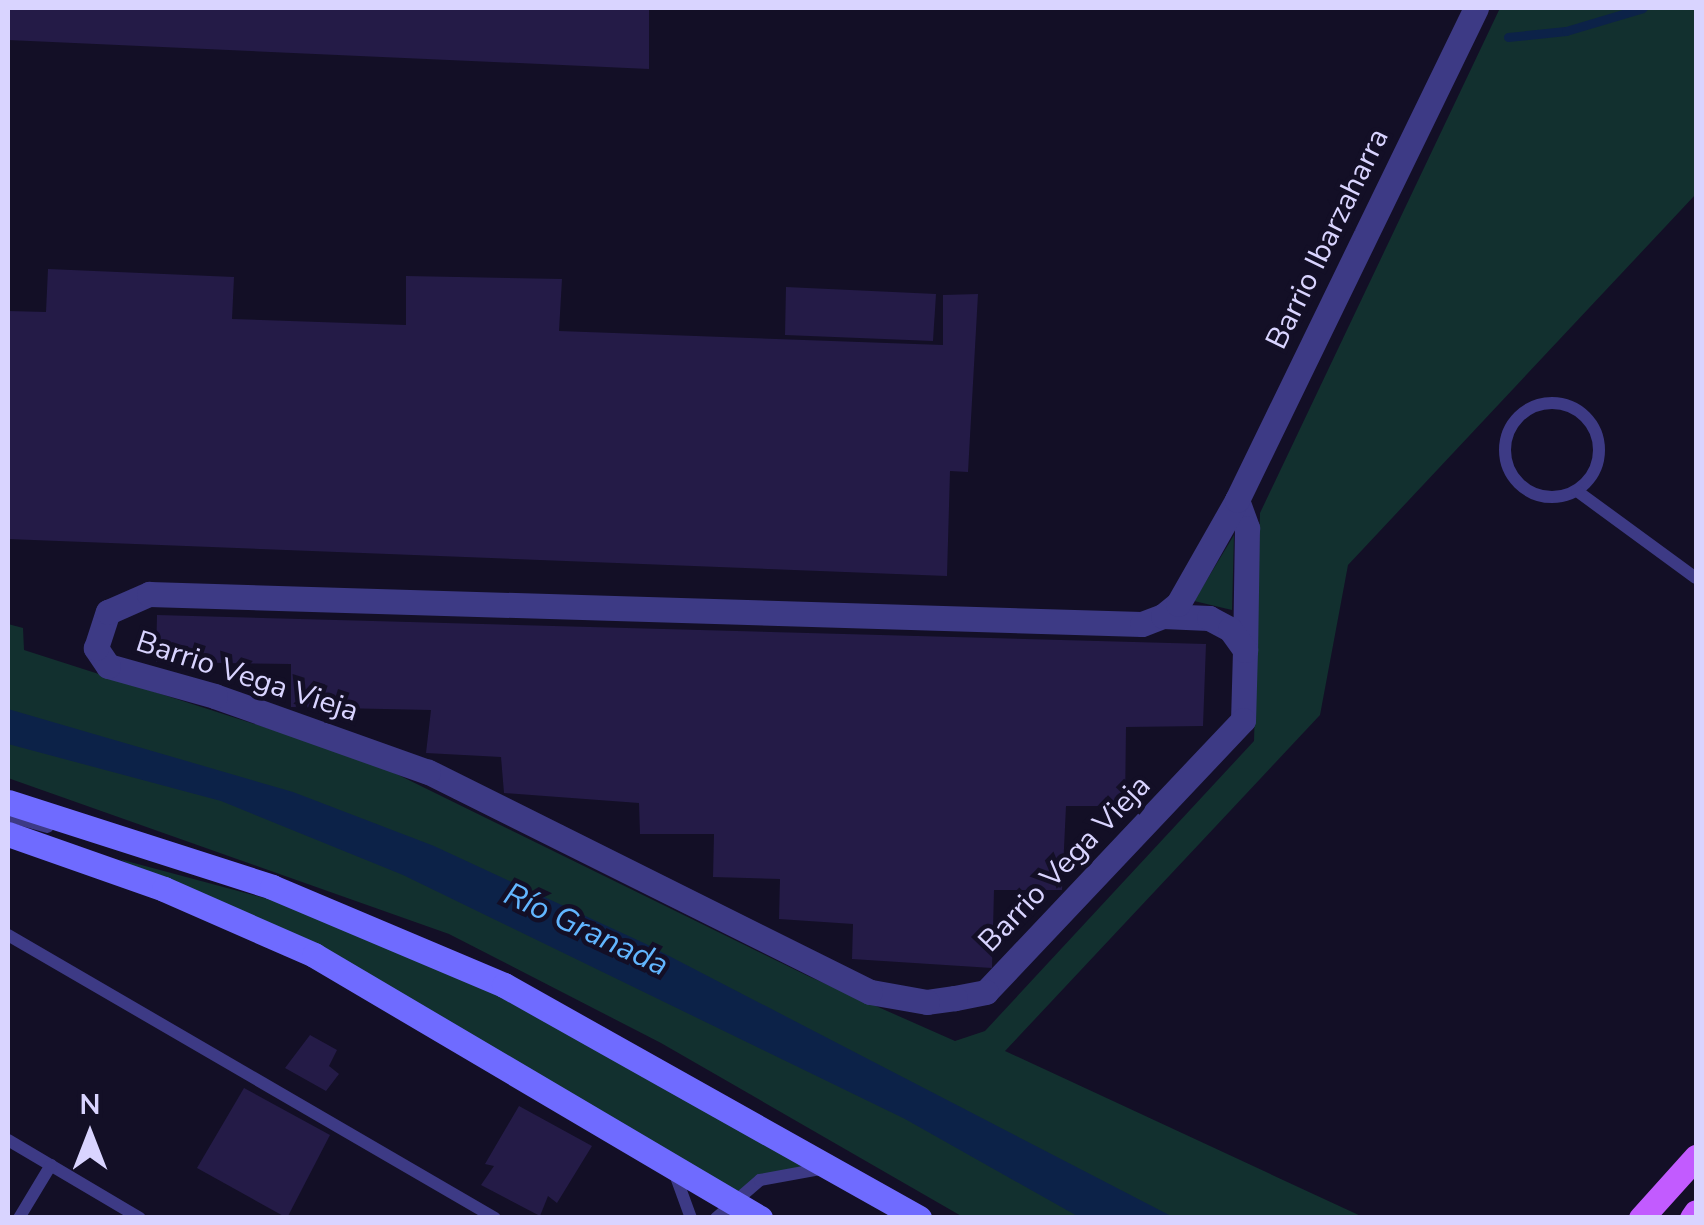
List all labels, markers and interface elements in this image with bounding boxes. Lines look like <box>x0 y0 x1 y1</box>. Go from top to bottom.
street label: Barrio Ibarzaharra <box>1259 123 1397 355</box>
street label: Barrio Vega Vieja <box>131 624 363 730</box>
street label: Barrio Vega Vieja <box>972 768 1158 960</box>
water label: Río Granada <box>498 875 674 985</box>
north arrow <box>40 1085 140 1185</box>
text: N <box>80 1086 100 1124</box>

